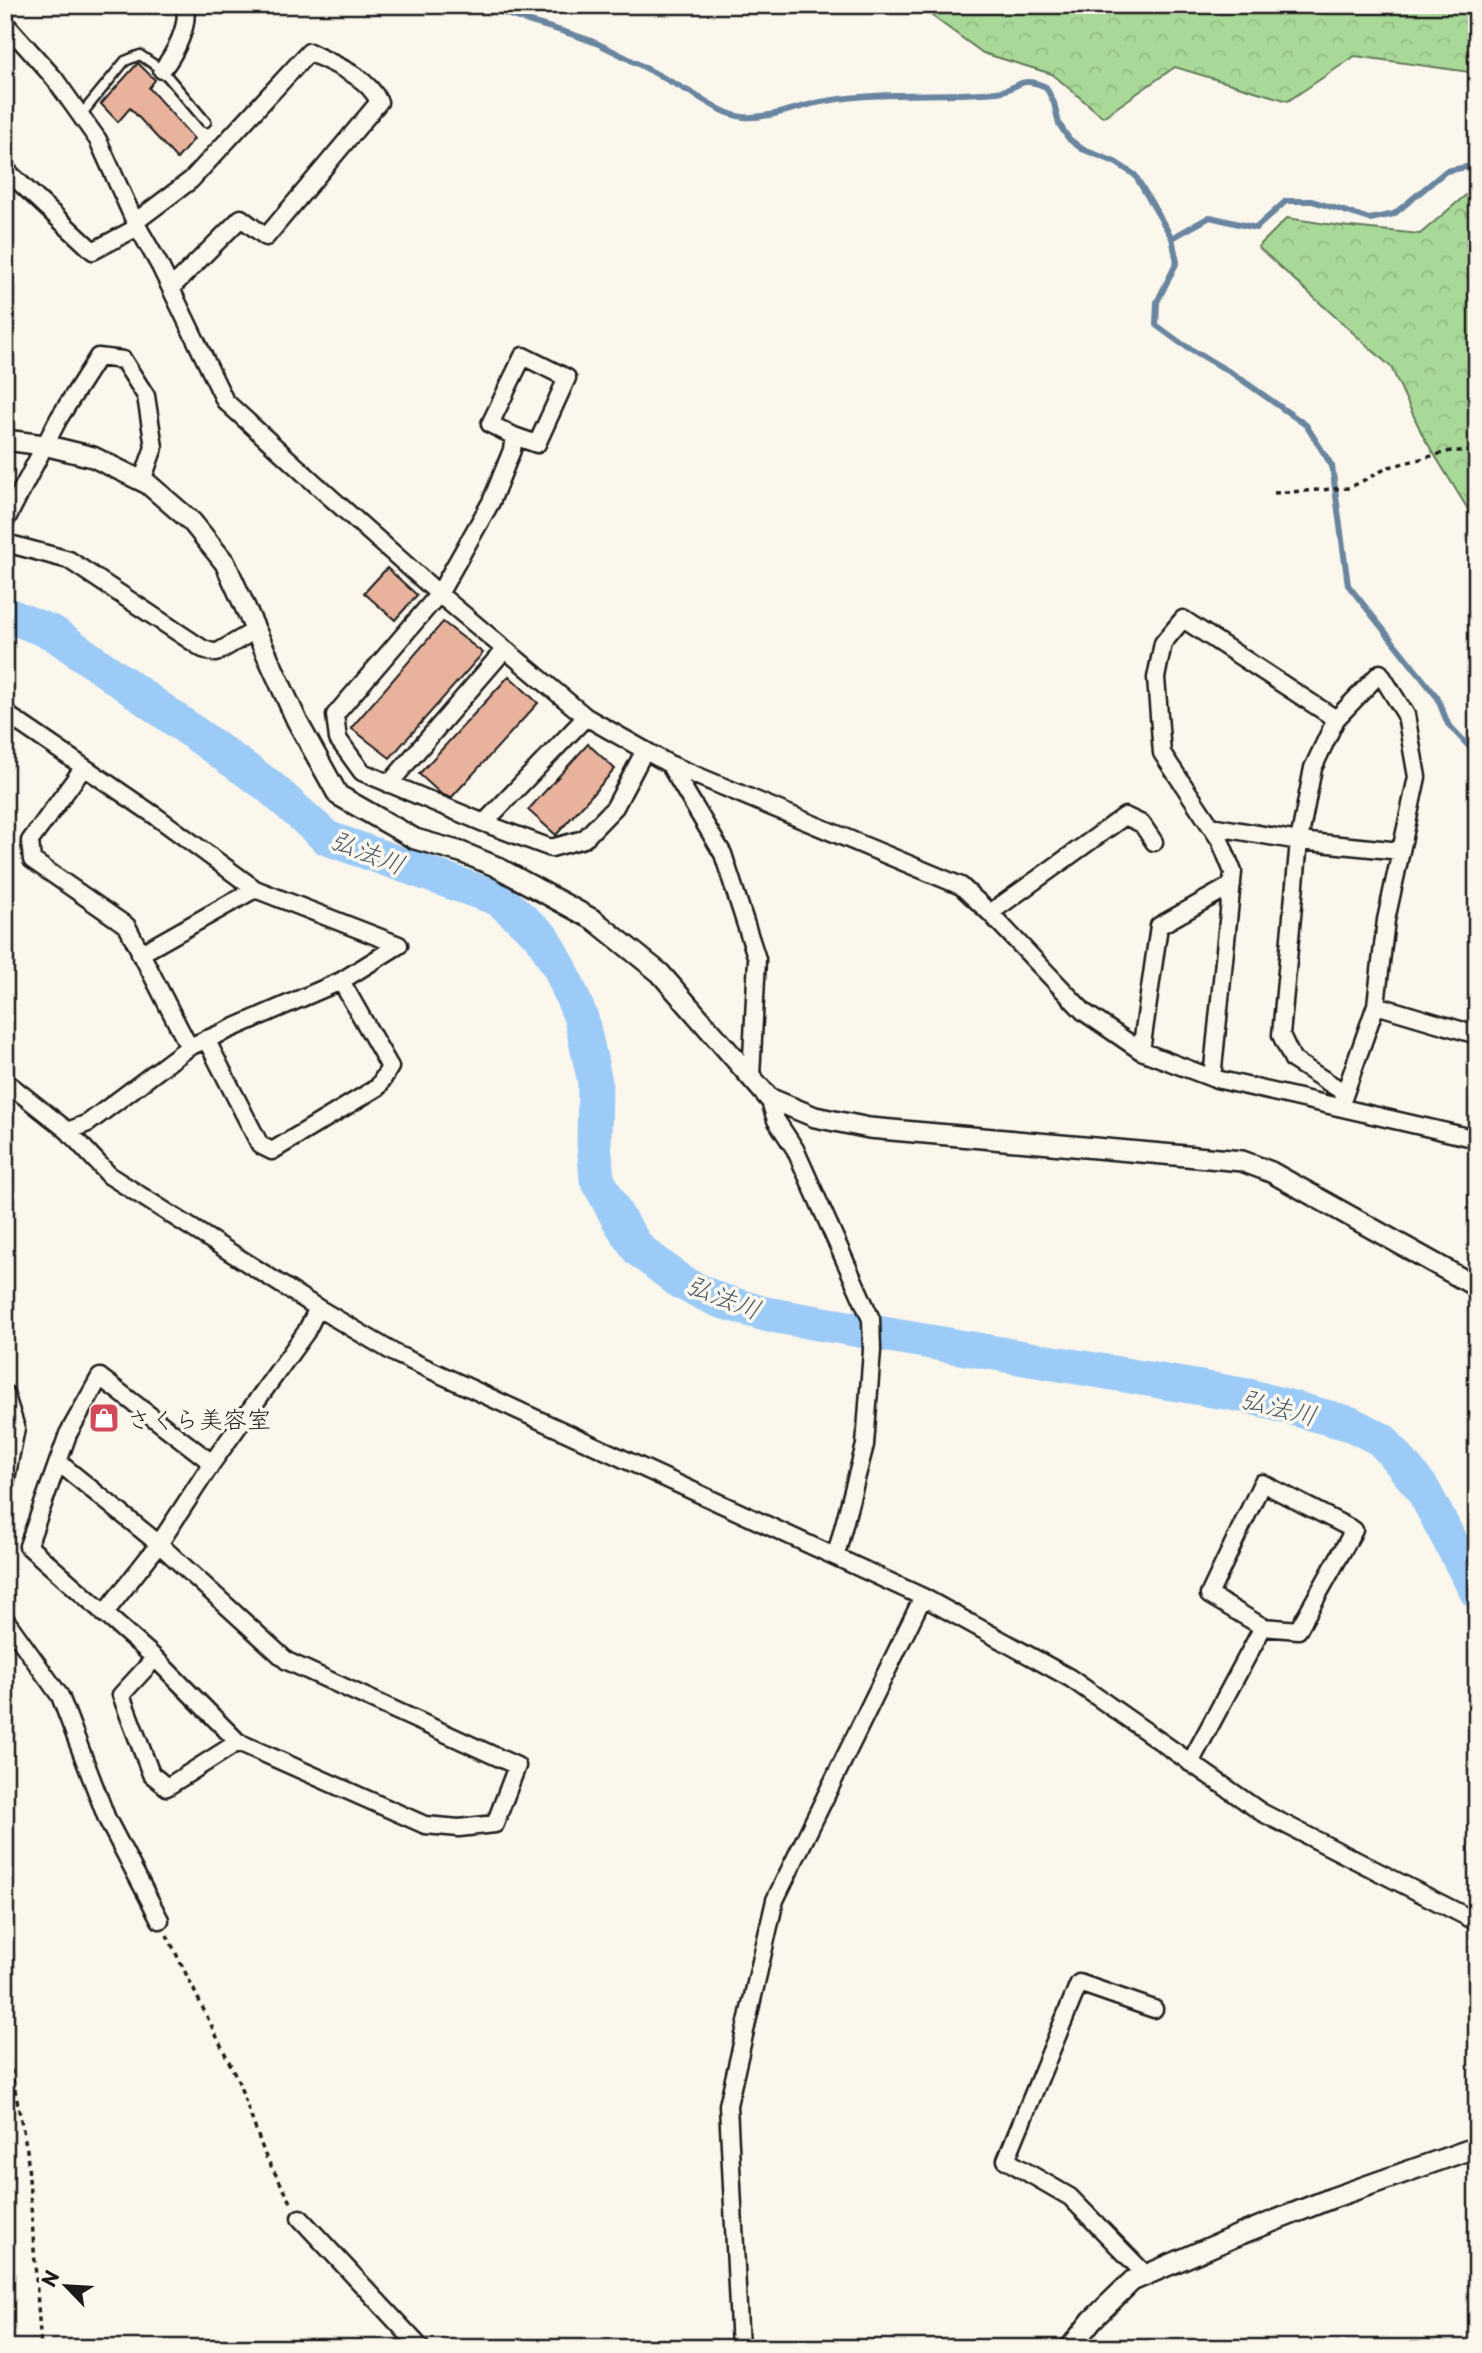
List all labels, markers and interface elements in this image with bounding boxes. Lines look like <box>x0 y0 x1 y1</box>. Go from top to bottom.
water label: 弘法川 <box>325 819 411 883</box>
water label: 弘法川 <box>681 1264 767 1328</box>
water label: 弘法川 <box>1236 1378 1322 1434</box>
place label: さくら美容室 <box>127 1400 271 1436</box>
shop icon: さくら美容室 <box>87 1401 121 1435</box>
north arrow <box>32 2252 102 2322</box>
text: N <box>34 2266 66 2291</box>

